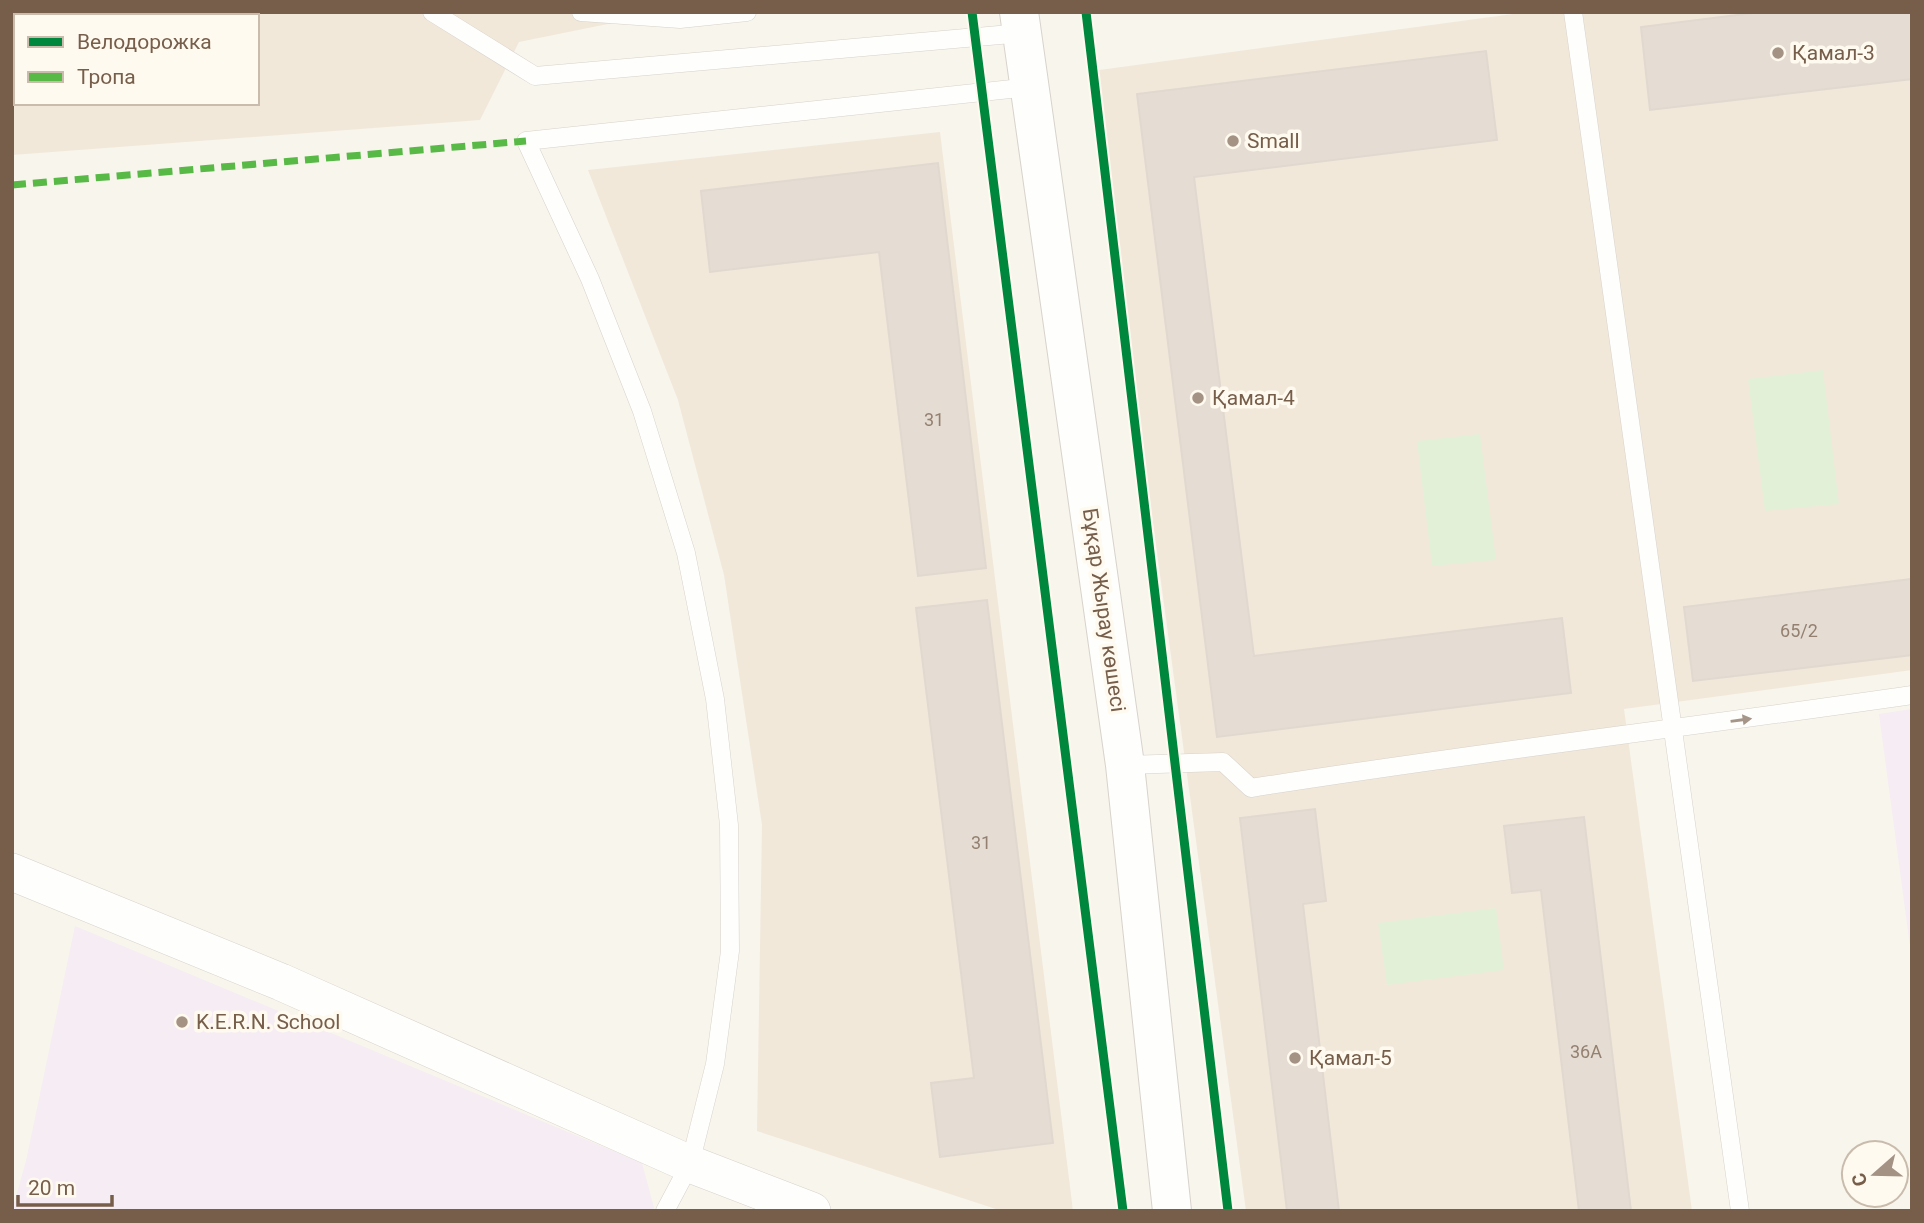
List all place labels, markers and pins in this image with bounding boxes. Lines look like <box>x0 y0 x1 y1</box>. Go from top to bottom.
place label: Қамал-3 <box>1792 41 1875 65</box>
marker: Қамал-3 <box>1770 45 1786 61</box>
place label: Small <box>1247 129 1300 153</box>
marker: Small <box>1225 133 1241 149</box>
place label: Қамал-4 <box>1212 386 1295 410</box>
marker: Қамал-4 <box>1190 390 1206 406</box>
place label: K.E.R.N. School <box>196 1010 340 1034</box>
marker: K.E.R.N. School <box>174 1014 190 1030</box>
place label: Қамал-5 <box>1309 1046 1392 1070</box>
marker: Қамал-5 <box>1287 1050 1303 1066</box>

